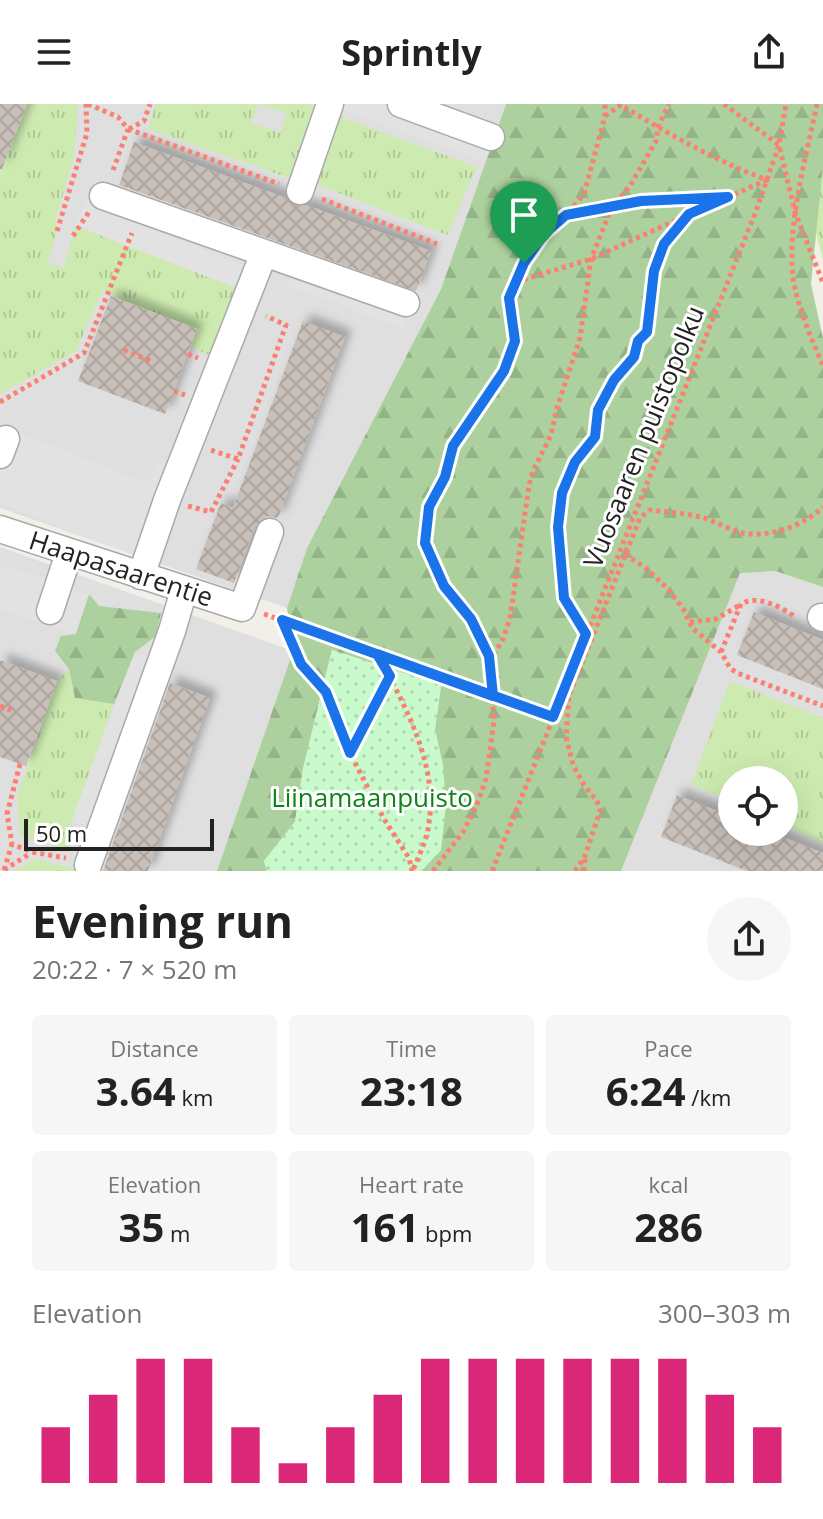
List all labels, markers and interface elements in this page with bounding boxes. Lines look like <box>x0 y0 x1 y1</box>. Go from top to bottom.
text: Sprintly <box>341 28 482 77</box>
icon: menu <box>32 30 76 74</box>
icon: share <box>747 30 791 74</box>
pin <box>490 181 558 263</box>
icon: arrive <box>502 193 546 237</box>
street label: Vuosaaren puistopolku <box>574 300 712 573</box>
street label: Haapasaarentie <box>25 521 218 615</box>
map controls <box>718 766 798 846</box>
button: locate <box>718 766 798 846</box>
park label: Liinamaanpuisto <box>271 779 473 815</box>
scale bar <box>24 815 214 851</box>
text: 50 m <box>36 818 87 848</box>
text: Evening run <box>32 891 293 951</box>
button: share <box>707 897 791 981</box>
text: 20:22 · 7 × 520 m <box>32 951 237 987</box>
text: Distance <box>110 1033 199 1063</box>
text: Time <box>386 1033 437 1063</box>
text: Pace <box>644 1033 693 1063</box>
text: 3.64 <box>96 1063 176 1118</box>
text: 23:18 <box>360 1063 463 1118</box>
text: 6:24 <box>606 1063 686 1118</box>
text: km <box>176 1082 213 1112</box>
text: /km <box>686 1082 731 1112</box>
text: Elevation <box>108 1169 201 1199</box>
text: Heart rate <box>359 1169 464 1199</box>
text: kcal <box>649 1169 688 1199</box>
text: 35 <box>119 1199 164 1254</box>
text: 161 <box>351 1199 419 1254</box>
text: 286 <box>634 1199 703 1254</box>
text: m <box>164 1218 190 1248</box>
text: bpm <box>419 1218 472 1248</box>
text: Elevation <box>32 1295 142 1331</box>
text: 300–303 m <box>658 1295 791 1331</box>

